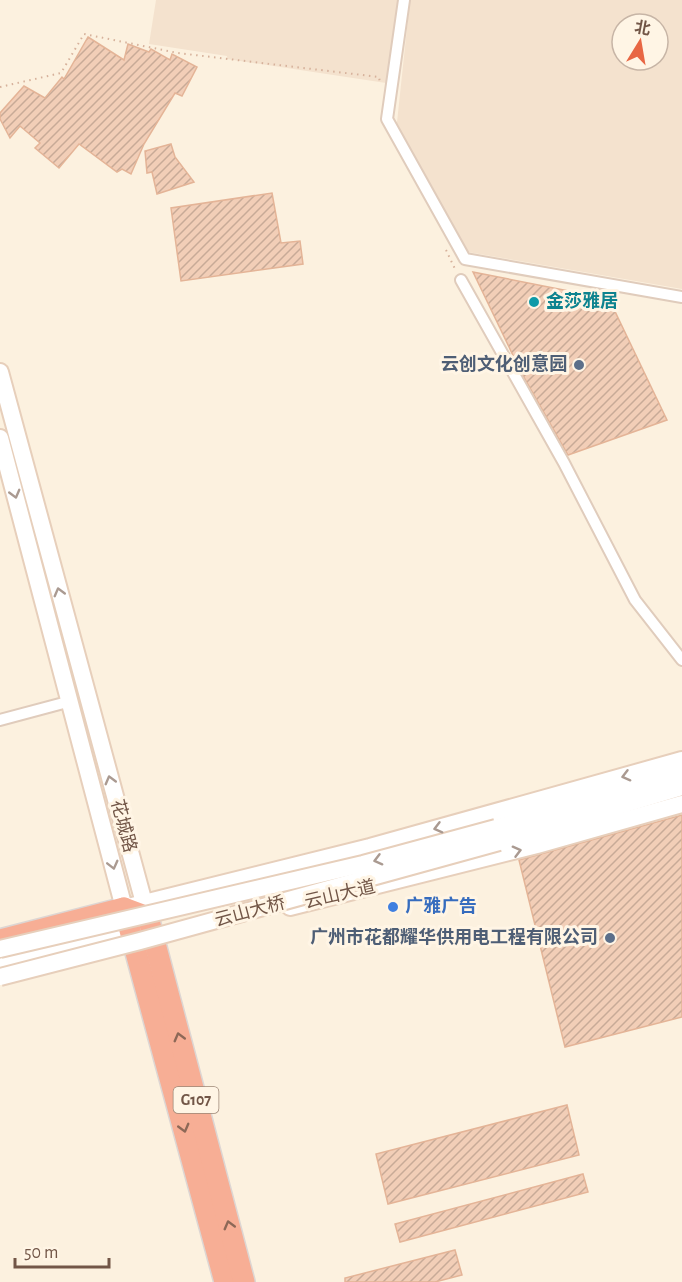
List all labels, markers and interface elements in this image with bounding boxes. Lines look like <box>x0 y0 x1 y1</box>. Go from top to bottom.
north arrow <box>610 12 670 72</box>
text: 北 <box>633 18 652 38</box>
place label: 金莎雅居 <box>546 291 618 311</box>
marker: 金莎雅居 <box>527 295 541 309</box>
place label: 云创文化创意园 <box>441 353 567 374</box>
marker: 云创文化创意园 <box>572 358 586 372</box>
one-way arrow <box>8 489 21 499</box>
one-way arrow <box>54 587 66 598</box>
one-way arrow <box>621 768 631 781</box>
one-way arrow <box>105 775 118 785</box>
street label: 花城路 <box>107 797 141 854</box>
one-way arrow <box>433 821 444 833</box>
one-way arrow <box>511 845 521 858</box>
one-way arrow <box>373 852 383 865</box>
one-way arrow <box>106 860 118 870</box>
street label: 云山大道 <box>302 876 377 912</box>
street label: 云山大桥 <box>212 892 287 930</box>
place label: 广雅广告 <box>405 896 477 916</box>
marker: 广雅广告 <box>386 900 400 914</box>
place label: 广州市花都耀华供用电工程有限公司 <box>310 927 598 947</box>
marker: 广州市花都耀华供用电工程有限公司 <box>603 931 617 945</box>
one-way arrow <box>174 1032 187 1042</box>
road number: G107 <box>174 1087 218 1113</box>
one-way arrow <box>177 1122 189 1133</box>
one-way arrow <box>224 1221 236 1231</box>
scale bar <box>15 1231 110 1269</box>
text: 50 m <box>24 1244 58 1262</box>

